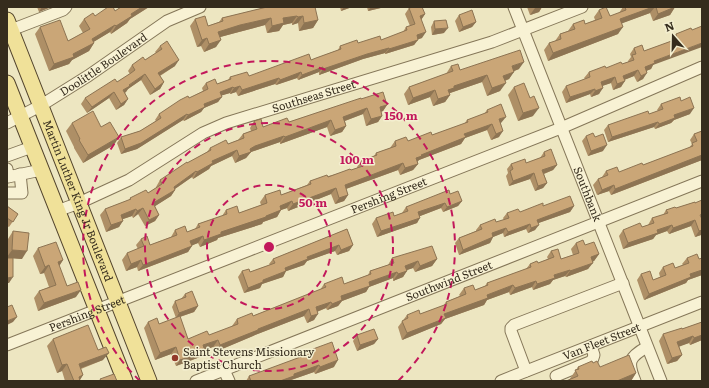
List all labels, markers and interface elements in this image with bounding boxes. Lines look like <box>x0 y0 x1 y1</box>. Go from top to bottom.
north arrow <box>653 16 693 56</box>
text: N <box>662 17 676 35</box>
street label: Doolittle Boulevard <box>56 28 150 99</box>
street label: Southseas Street <box>270 75 358 116</box>
text: 150 m <box>384 106 418 124</box>
street label: Martin Luther King Jr Boulevard <box>40 117 118 284</box>
text: 100 m <box>340 150 374 168</box>
street label: Southbank <box>570 164 607 224</box>
street label: Pershing Street <box>348 172 429 217</box>
text: 50 m <box>299 193 327 211</box>
centre of rings <box>262 240 276 254</box>
street label: Southwind Street <box>403 256 495 304</box>
street label: Pershing Street <box>46 290 128 335</box>
street label: Van Fleet Street <box>560 318 643 363</box>
place label: Saint Stevens Missionary Baptist Church <box>183 343 315 372</box>
marker: Saint Stevens Missionary Baptist Church <box>170 353 180 363</box>

